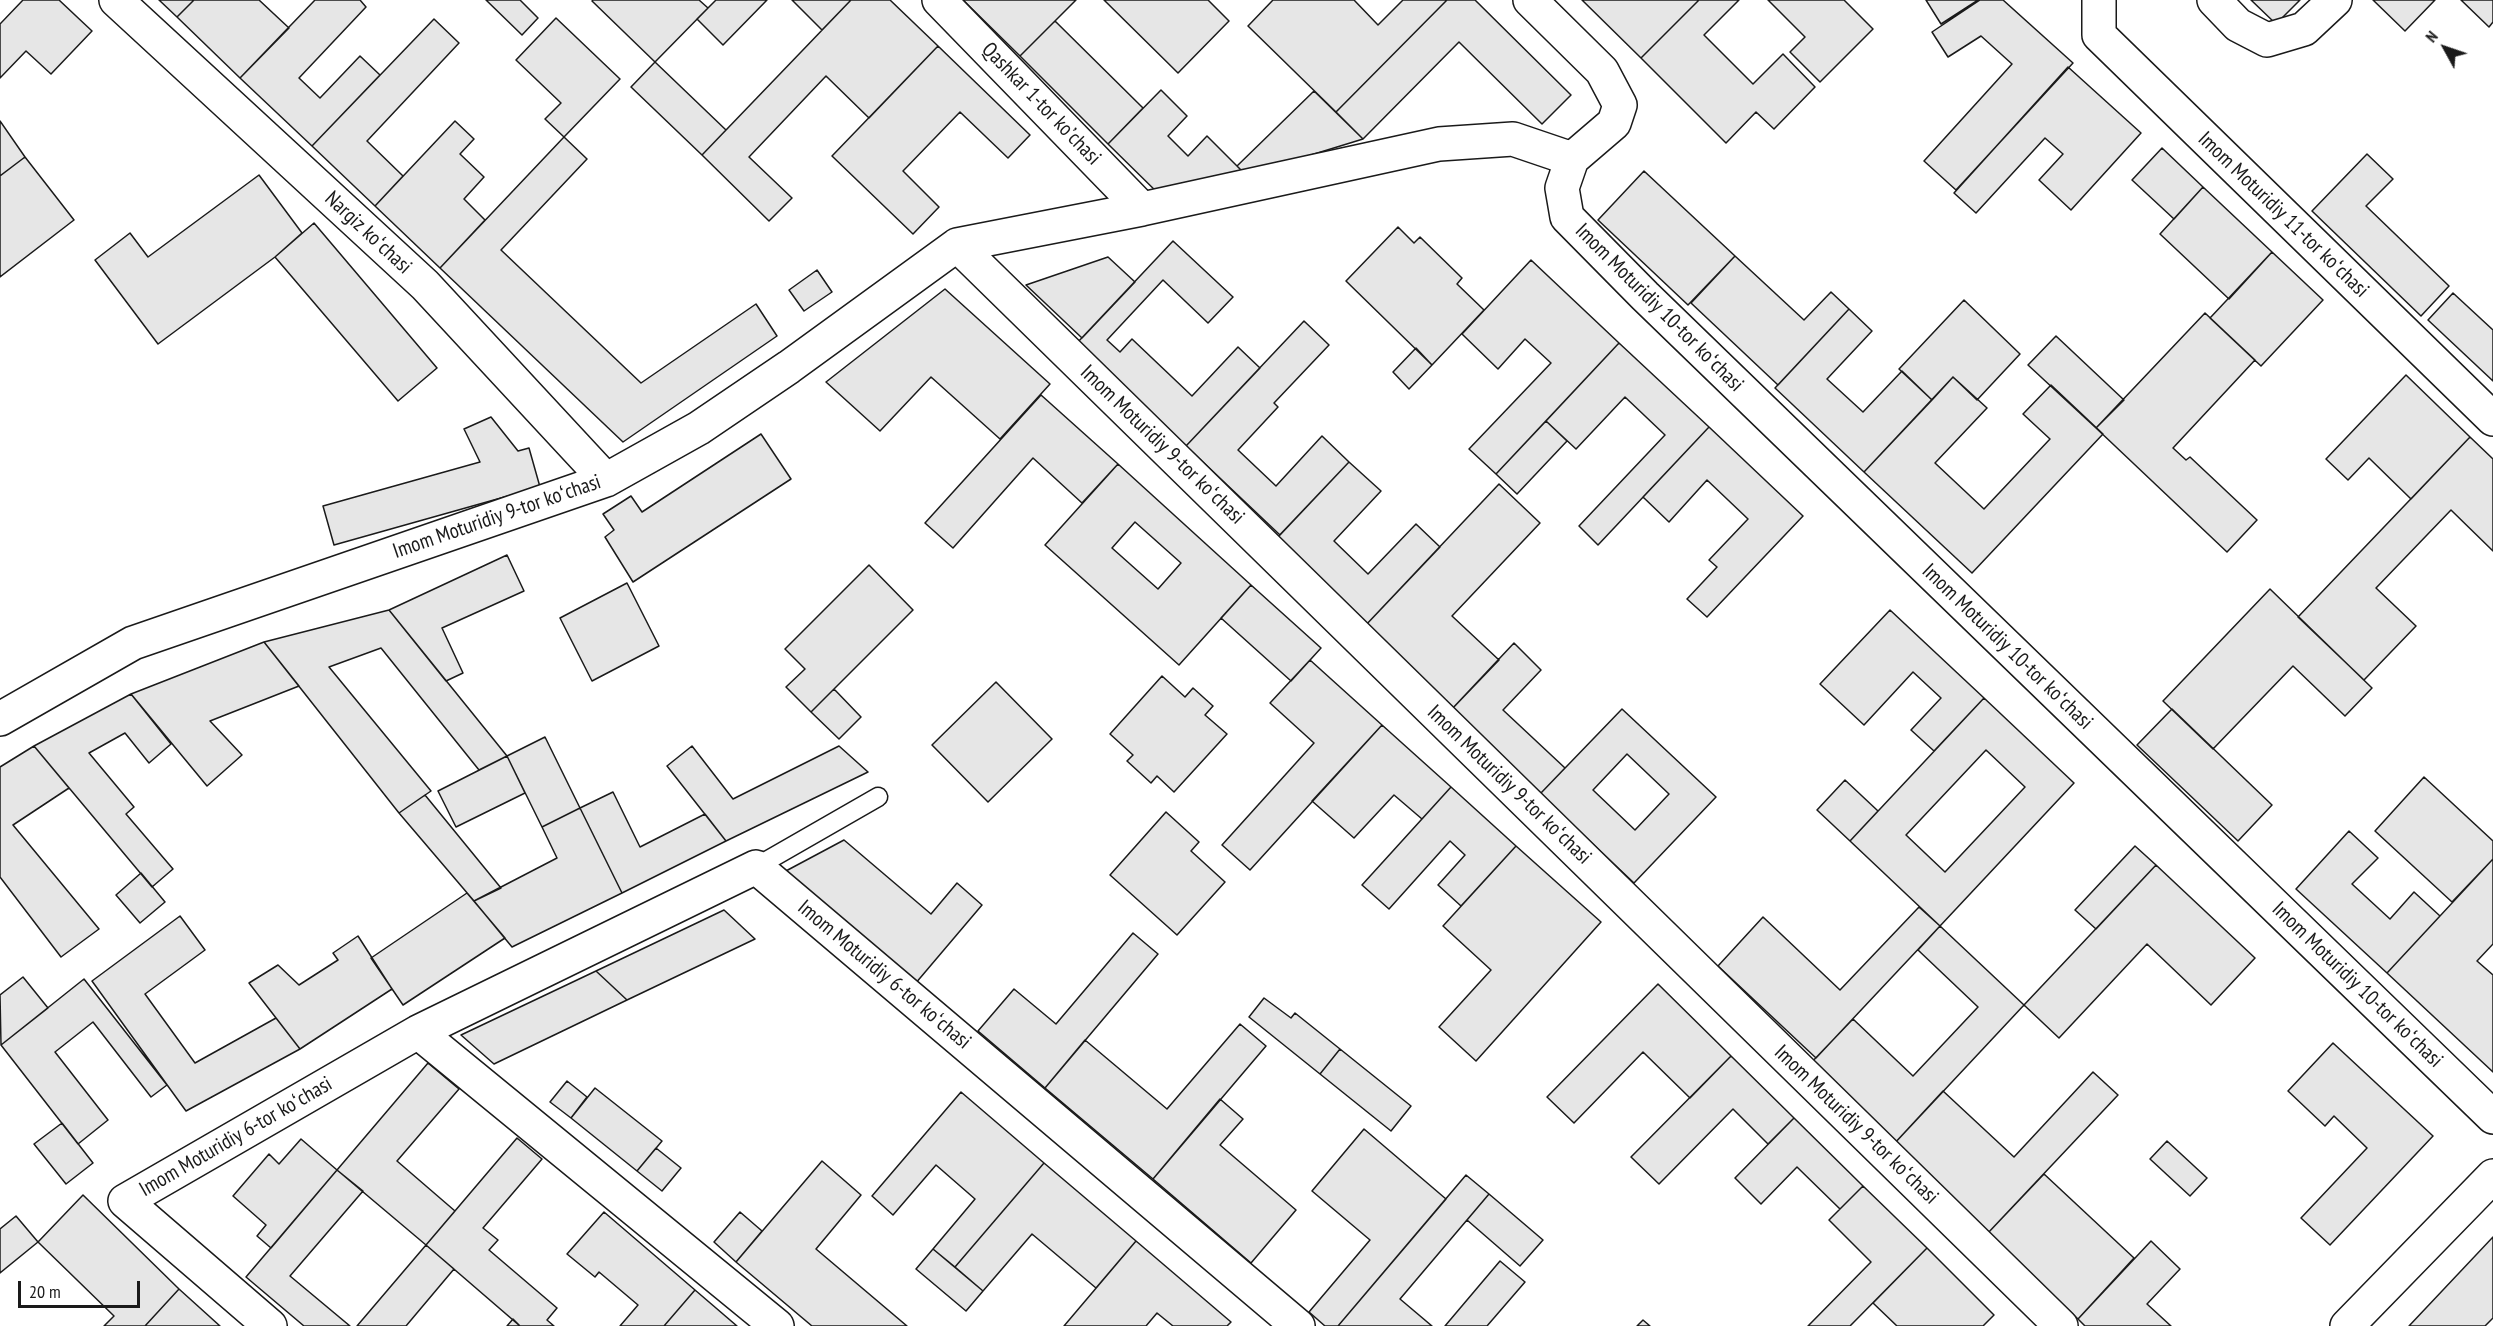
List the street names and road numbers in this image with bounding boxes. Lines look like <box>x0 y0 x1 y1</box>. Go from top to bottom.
street label: Qashkar 1-tor koʼchasi <box>976 37 1106 171</box>
street label: Imom Moturidiy 11-tor koʻchasi <box>2192 127 2374 303</box>
street label: Nargiz koʻchasi <box>319 186 417 280</box>
street label: Imom Moturidiy 10-tor koʻchasi <box>1570 219 1748 397</box>
street label: Imom Moturidiy 9-tor koʻchasi <box>1075 360 1249 530</box>
street label: Imom Moturidiy 9-tor koʻchasi <box>390 470 604 564</box>
street label: Imom Moturidiy 10-tor koʻchasi <box>1916 559 2098 735</box>
street label: Imom Moturidiy 9-tor koʻchasi <box>1422 700 1596 870</box>
street label: Imom Moturidiy 6-tor koʻchasi <box>792 895 976 1055</box>
street label: Imom Moturidiy 10-tor koʻchasi <box>2266 897 2448 1073</box>
street label: Imom Moturidiy 9-tor koʻchasi <box>1769 1040 1943 1210</box>
street label: Imom Moturidiy 6-tor koʻchasi <box>135 1072 337 1202</box>

